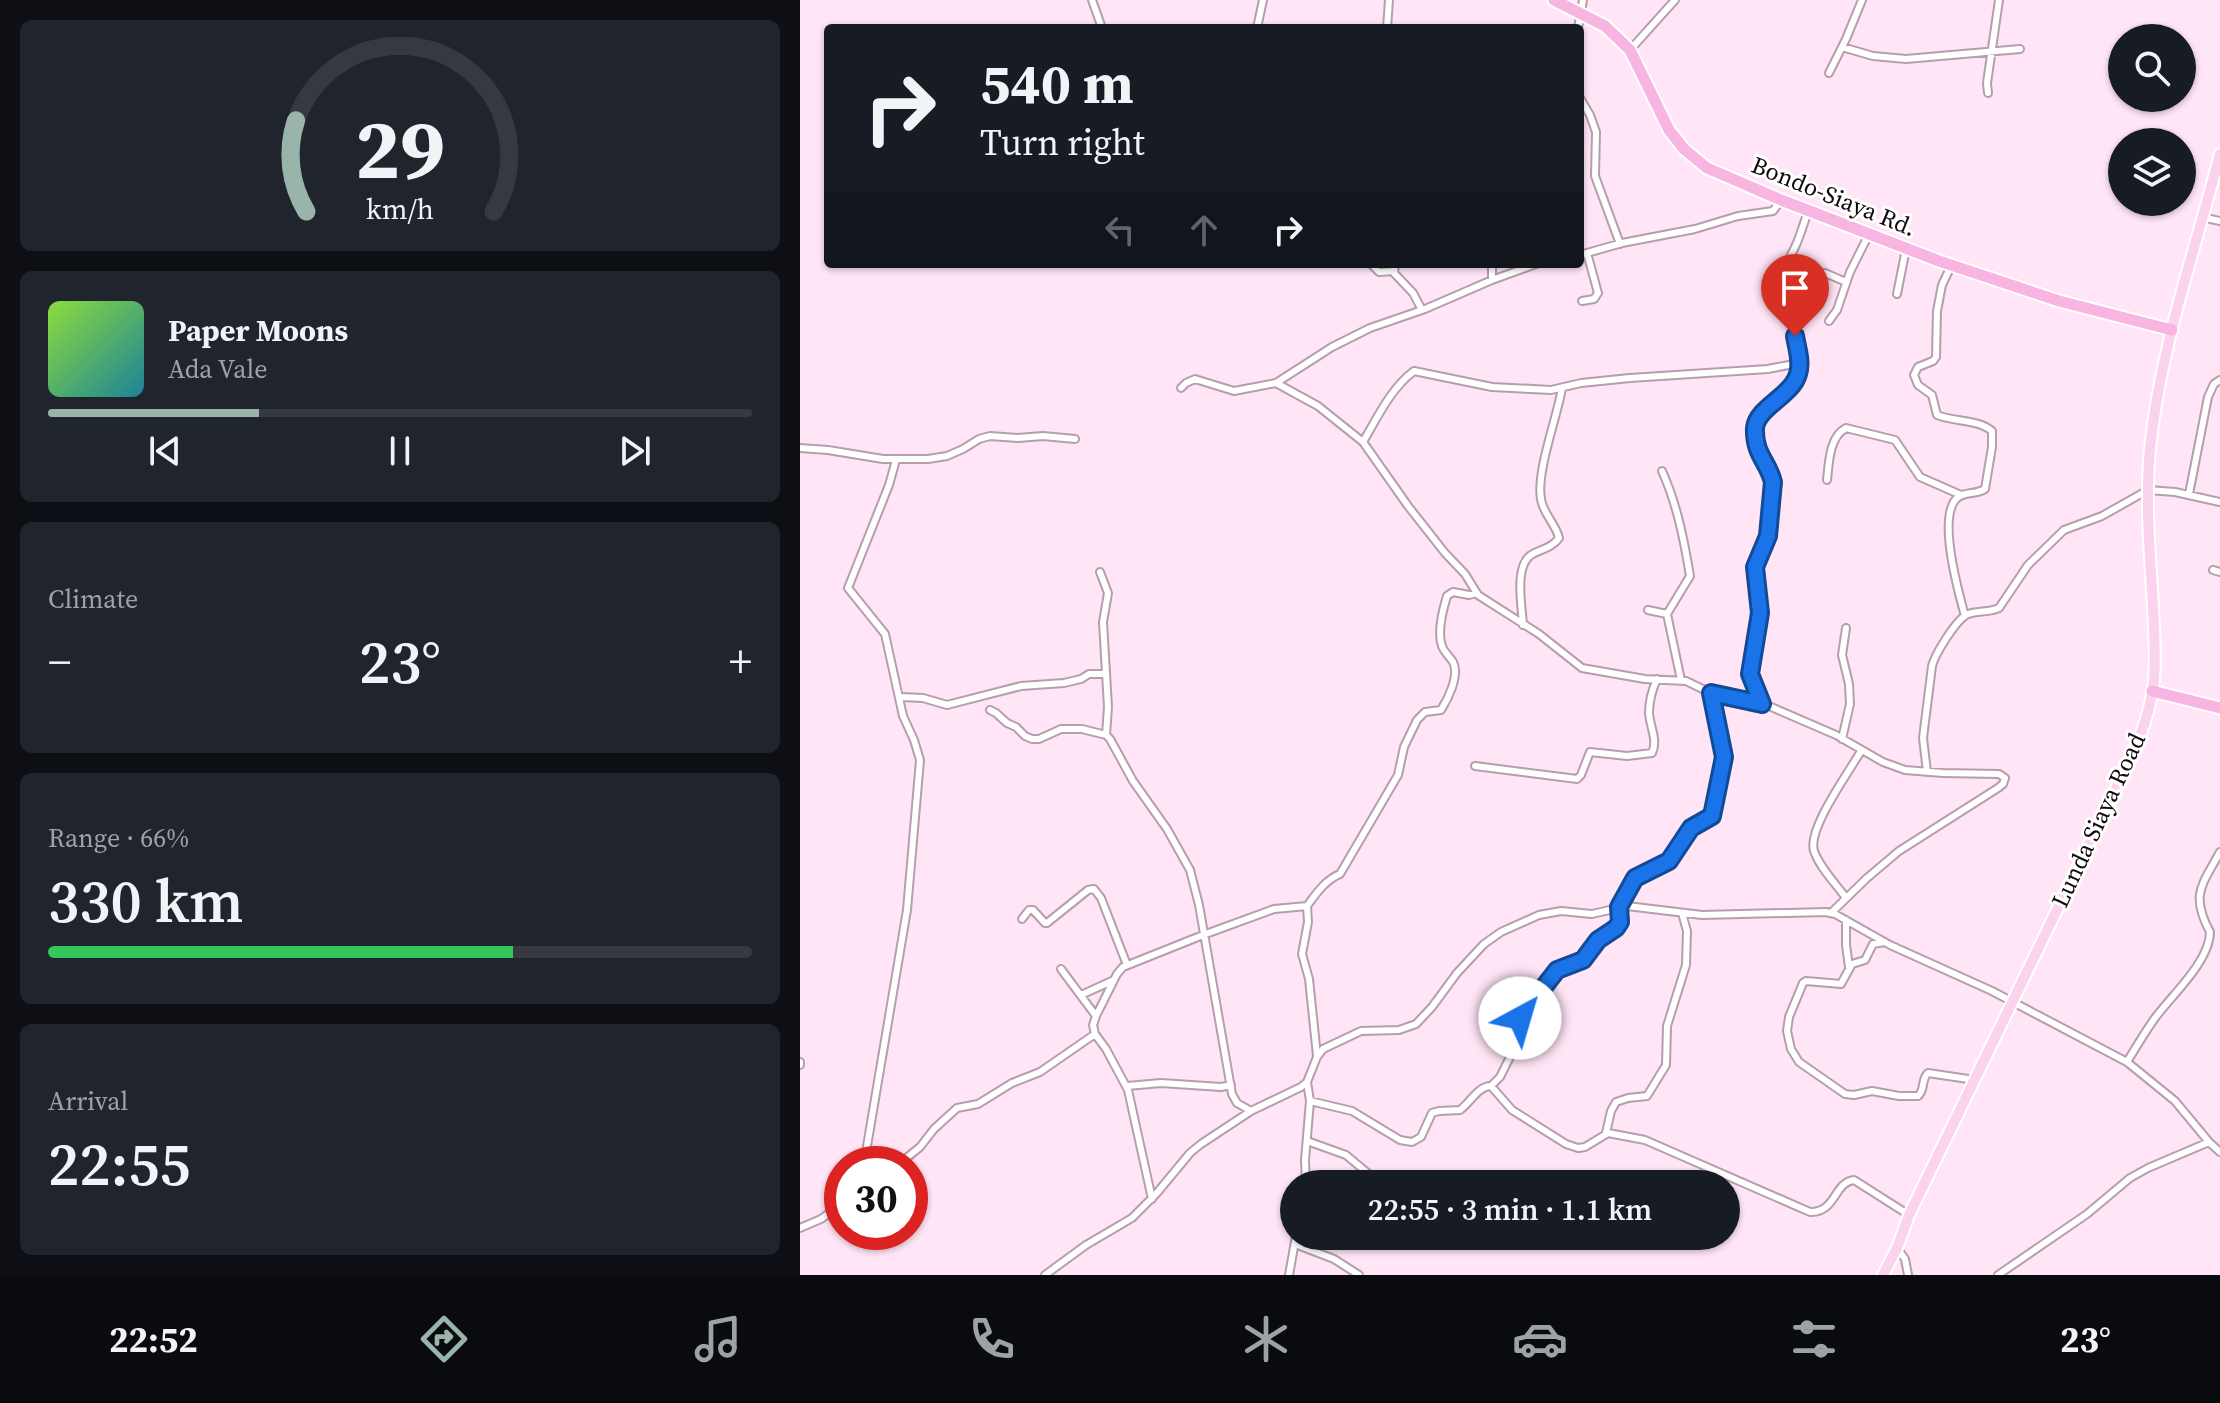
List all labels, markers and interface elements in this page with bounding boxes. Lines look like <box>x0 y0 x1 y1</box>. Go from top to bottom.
map controls <box>2108 24 2196 216</box>
button: search <box>2108 24 2196 112</box>
text: 540 m <box>980 45 1134 122</box>
icon: right <box>848 56 952 160</box>
text: 29 <box>355 91 445 205</box>
text: Turn right <box>980 118 1145 167</box>
button: layers <box>2108 128 2196 216</box>
street label: Bondo-Siaya Rd. <box>1747 148 1921 244</box>
text: km/h <box>366 189 434 229</box>
icon: left <box>1098 208 1142 252</box>
icon: ahead <box>1182 208 1226 252</box>
icon: right <box>1266 208 1310 252</box>
pin <box>1761 254 1829 336</box>
icon: arrive <box>1773 266 1817 310</box>
text: Paper Moons <box>168 310 348 351</box>
text: Ada Vale <box>168 351 267 387</box>
icon: previous <box>143 429 187 473</box>
icon: pause <box>378 429 422 473</box>
icon: next <box>613 429 657 473</box>
text: Climate <box>48 581 138 617</box>
text: 23° <box>359 621 441 703</box>
text: − <box>48 631 71 692</box>
text: + <box>729 631 752 692</box>
street label: Lunda Siaya Road <box>2043 727 2153 913</box>
text: Range · 66% <box>48 820 189 856</box>
text: 330 km <box>48 860 244 942</box>
position arrow <box>1478 976 1562 1060</box>
text: Arrival <box>48 1083 128 1119</box>
text: 22:55 <box>48 1123 191 1205</box>
speed limit sign: 30 <box>824 1146 928 1250</box>
text: 22:55 · 3 min · 1.1 km <box>1368 1189 1652 1230</box>
icon: directions <box>416 1311 472 1367</box>
icon: music <box>690 1311 746 1367</box>
icon: phone <box>964 1311 1020 1367</box>
icon: climate <box>1238 1311 1294 1367</box>
icon: car <box>1512 1311 1568 1367</box>
icon: filters <box>1786 1311 1842 1367</box>
text: 22:52 <box>109 1315 198 1364</box>
text: 23° <box>2060 1315 2111 1364</box>

